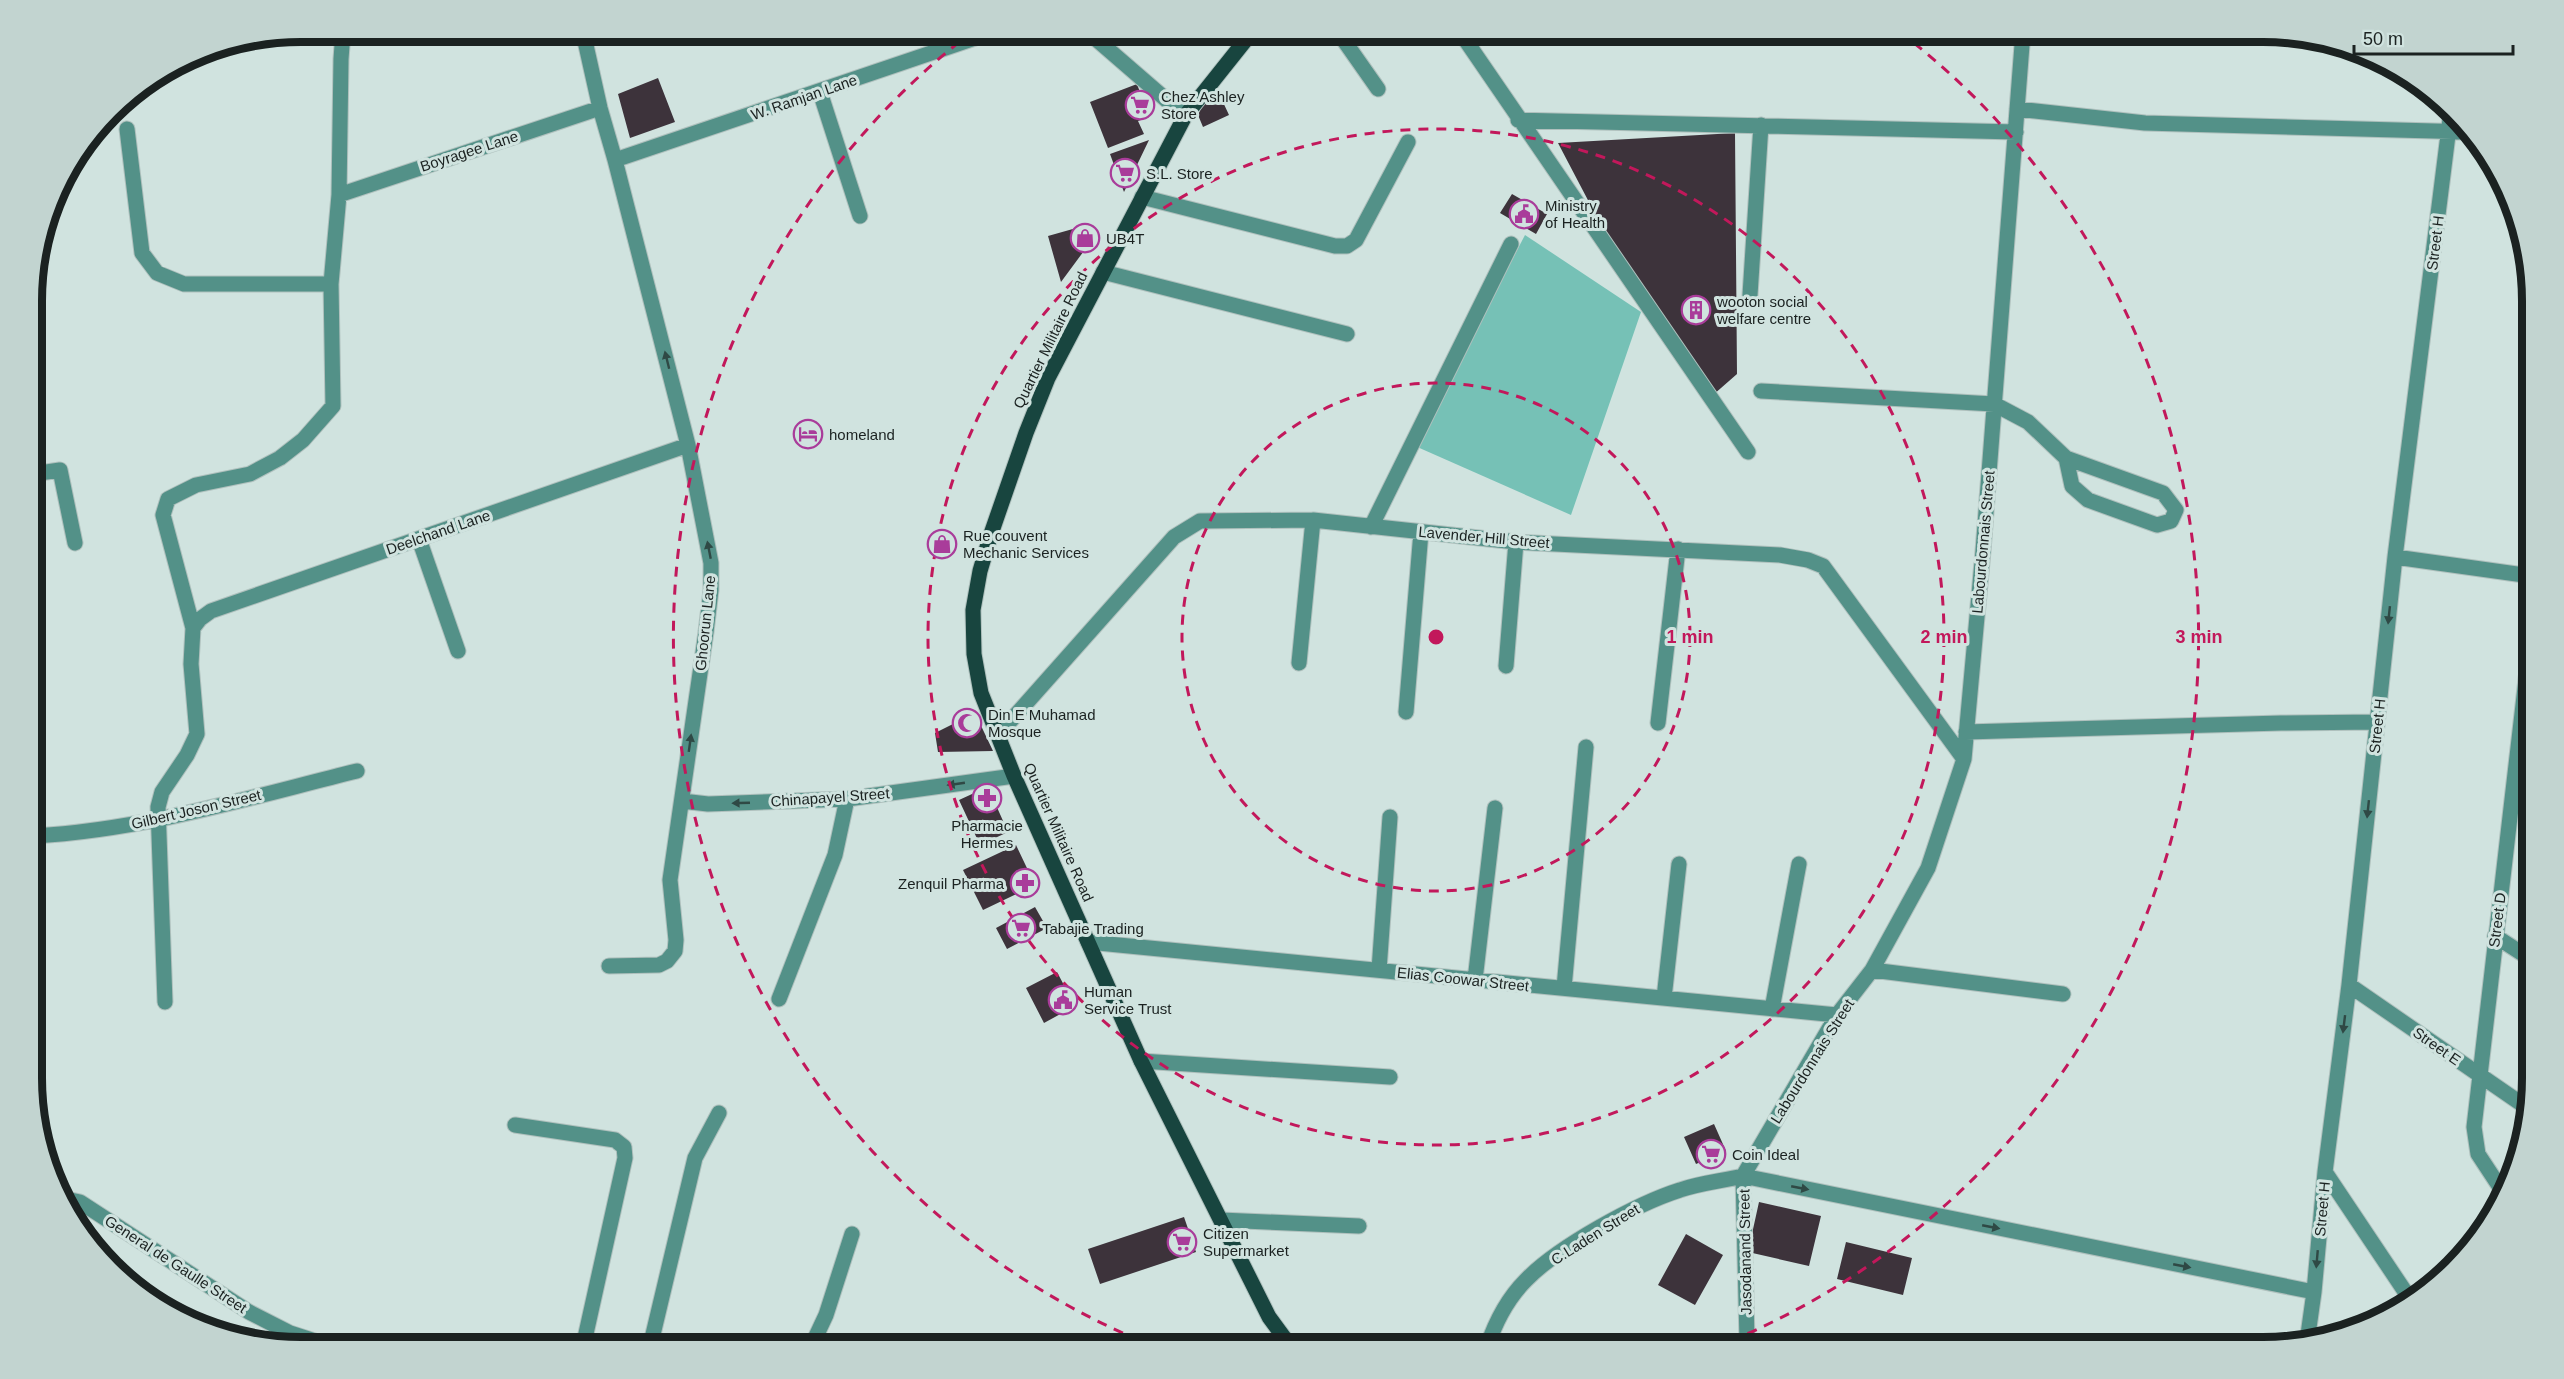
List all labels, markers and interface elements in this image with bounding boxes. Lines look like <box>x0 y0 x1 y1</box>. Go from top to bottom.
scale bar <box>2354 18 2513 56</box>
text: 50 m <box>2363 29 2403 49</box>
street label: W. Ramjan Lane <box>749 71 859 123</box>
place label: Chez Ashley Store <box>1161 88 1245 122</box>
supermarket icon: Chez Ashley Store <box>1124 89 1156 121</box>
street label: Boyragee Lane <box>418 127 520 175</box>
supermarket icon: S.L. Store <box>1109 157 1141 189</box>
place label: S.L. Store <box>1146 165 1213 182</box>
place label: Ministry of Health <box>1545 197 1605 231</box>
public building icon: Ministry of Health <box>1508 198 1540 230</box>
street label: Street H <box>2423 215 2447 271</box>
shop icon: UB4T <box>1069 222 1101 254</box>
place label: UB4T <box>1106 230 1144 247</box>
street label: Quartier Militaire Road <box>1009 269 1091 411</box>
place label: wooton social welfare centre <box>1716 293 1811 327</box>
building icon: wooton social welfare centre <box>1680 294 1712 326</box>
one-way arrow <box>661 350 671 369</box>
hotel icon: homeland <box>792 418 824 450</box>
place label: homeland <box>829 426 895 443</box>
street label: Labourdonnais Street <box>1968 469 1998 614</box>
street label: Deelchand Lane <box>384 506 492 558</box>
street label: Lavender Hill Street <box>1418 523 1551 551</box>
place label: Rue couvent Mechanic Services <box>963 527 1089 561</box>
shop icon: Rue couvent Mechanic Services <box>926 528 958 560</box>
one-way arrow <box>704 540 713 559</box>
street label: Ghoorun Lane <box>692 574 718 672</box>
one-way arrow <box>2384 606 2394 625</box>
centre of rings <box>1426 627 1446 647</box>
text: 1 min <box>1666 627 1714 647</box>
text: 2 min <box>1920 627 1968 647</box>
text: 3 min <box>2175 627 2223 647</box>
street label: Street H <box>2366 698 2388 754</box>
place label: Din E Muhamad Mosque <box>988 706 1096 740</box>
mosque icon: Din E Muhamad Mosque <box>951 707 983 739</box>
one-way arrow <box>685 734 694 753</box>
street label: Quartier Militaire Road <box>1021 760 1097 904</box>
one-way arrow <box>946 779 965 788</box>
pharmacy icon: Pharmacie Hermes <box>971 782 1003 814</box>
street label: Chinapayel Street <box>770 784 891 810</box>
street label: Gilbert Joson Street <box>130 786 263 832</box>
one-way arrow <box>731 798 750 807</box>
one-way arrow <box>2363 800 2373 819</box>
place label: Pharmacie Hermes <box>951 817 1023 851</box>
pharmacy icon: Zenquil Pharma <box>1009 867 1041 899</box>
place label: Zenquil Pharma <box>898 875 1005 892</box>
street label: Street D <box>2485 891 2509 948</box>
supermarket icon: Tabajie Trading <box>1005 912 1037 944</box>
place label: Tabajie Trading <box>1042 920 1144 937</box>
street label: Elias Coowar Street <box>1396 964 1531 994</box>
place label: Human Service Trust <box>1084 983 1172 1017</box>
public building icon: Human Service Trust <box>1047 984 1079 1016</box>
street label: Labourdonnais Street <box>1767 995 1858 1126</box>
one-way arrow <box>2339 1015 2349 1034</box>
street label: Street E <box>2410 1023 2464 1069</box>
supermarket icon: Coin Ideal <box>1695 1138 1727 1170</box>
place label: Coin Ideal <box>1732 1146 1800 1163</box>
street label: Street H <box>2311 1181 2333 1237</box>
one-way arrow <box>1791 1184 1810 1193</box>
street label: Jasodanand Street <box>1735 1188 1755 1315</box>
street label: C.Laden Street <box>1548 1200 1643 1268</box>
street label: General de Gaulle Street <box>102 1212 251 1317</box>
one-way arrow <box>1982 1223 2001 1232</box>
place label: Citizen Supermarket <box>1203 1225 1290 1259</box>
supermarket icon: Citizen Supermarket <box>1166 1226 1198 1258</box>
one-way arrow <box>2312 1250 2322 1269</box>
one-way arrow <box>2173 1261 2192 1271</box>

